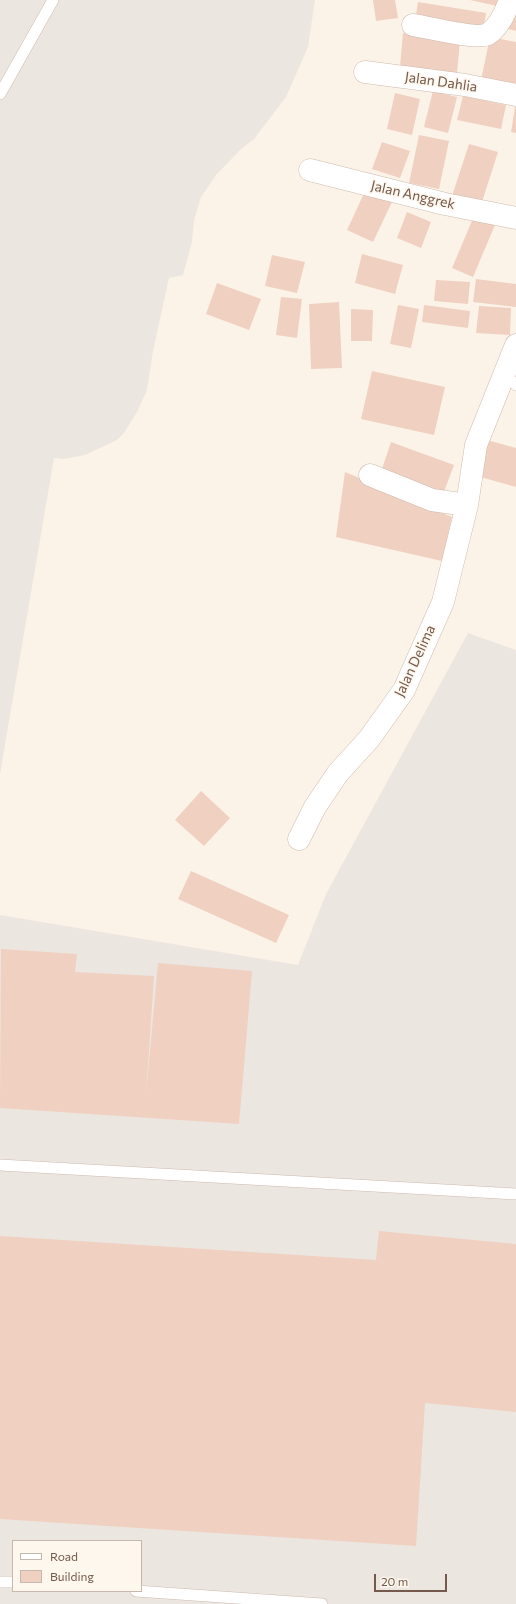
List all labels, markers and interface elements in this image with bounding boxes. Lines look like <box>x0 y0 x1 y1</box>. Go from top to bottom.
street label: Jalan Dahlia <box>404 69 478 95</box>
street label: Jalan Anggrek <box>369 177 457 213</box>
street label: Jalan Delima <box>391 622 439 700</box>
legend <box>12 1540 142 1592</box>
text: Road <box>50 1549 78 1563</box>
scale bar <box>376 1566 449 1592</box>
text: Building <box>50 1569 94 1583</box>
text: 20 m <box>381 1574 408 1588</box>

